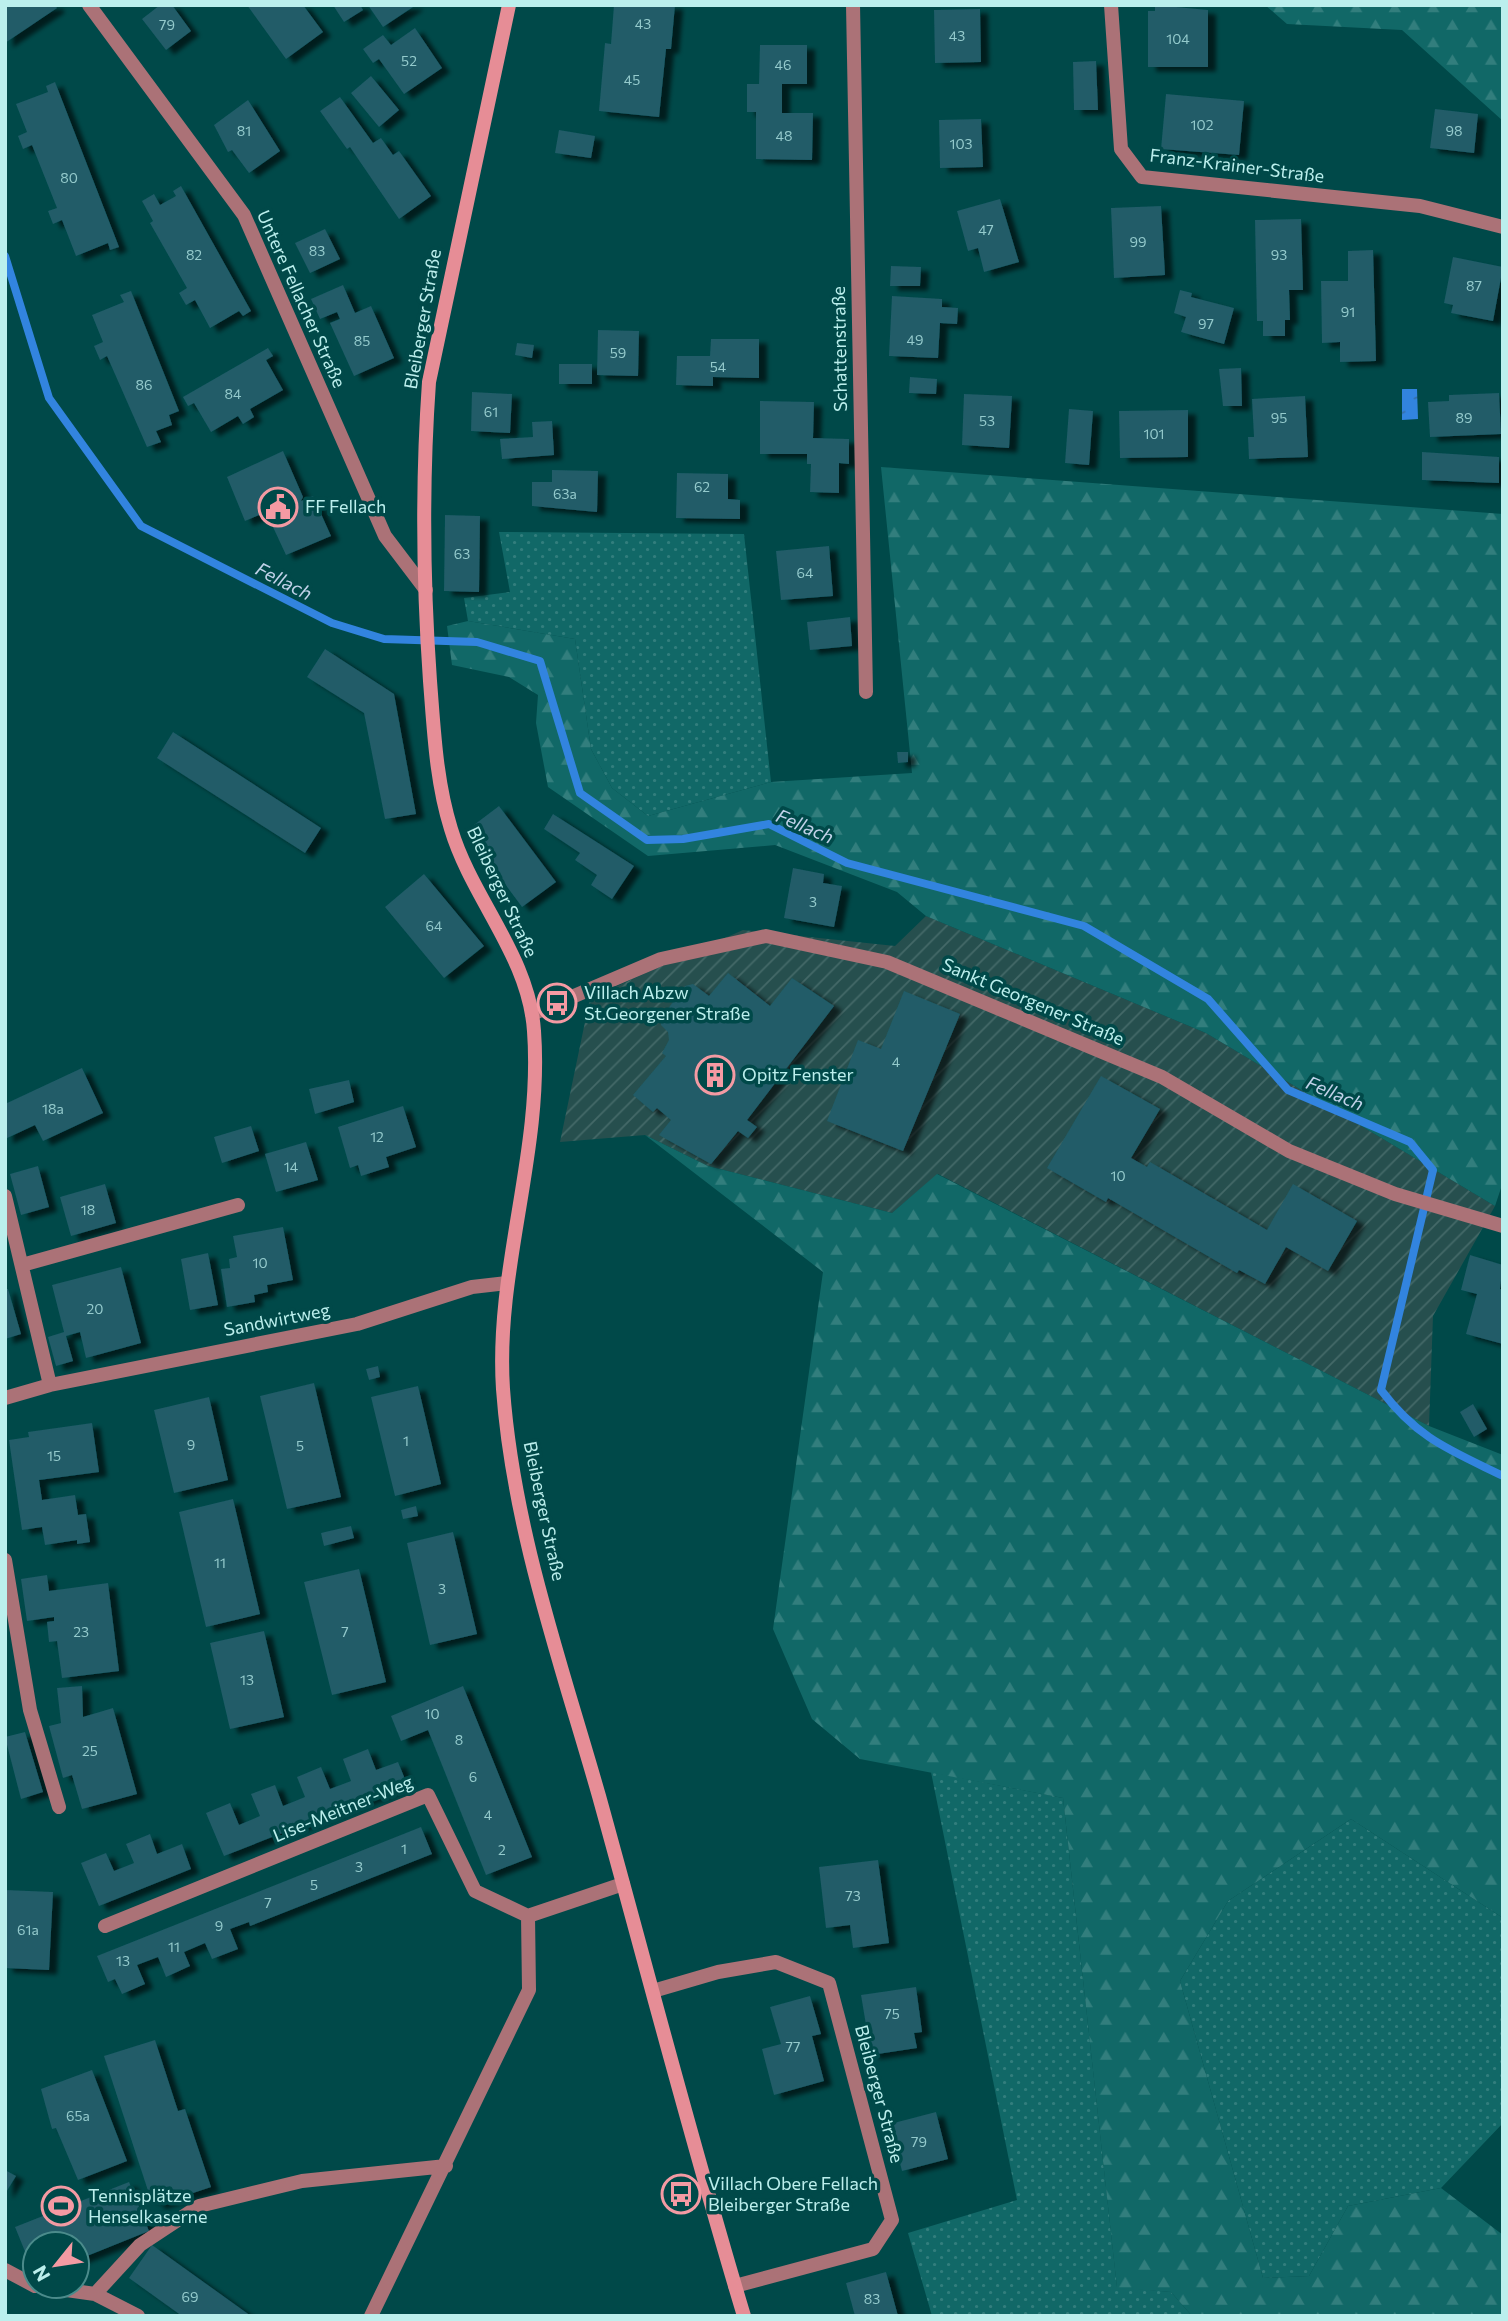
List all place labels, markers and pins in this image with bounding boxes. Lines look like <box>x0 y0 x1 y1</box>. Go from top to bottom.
public building icon: FF Fellach <box>257 486 299 528</box>
place label: FF Fellach <box>305 495 386 517</box>
place label: Villach Abzw St.Georgener Straße <box>584 981 750 1024</box>
bus stop icon: Villach Abzw St.Georgener Straße <box>536 982 578 1024</box>
building icon: Opitz Fenster <box>694 1054 736 1096</box>
place label: Opitz Fenster <box>742 1063 854 1085</box>
place label: Villach Obere Fellach Bleiberger Straße <box>708 2172 878 2215</box>
bus stop icon: Villach Obere Fellach Bleiberger Straße <box>660 2173 702 2215</box>
place label: Tennisplätze Henselkaserne <box>88 2184 207 2227</box>
sports icon: Tennisplätze Henselkaserne <box>40 2185 82 2227</box>

